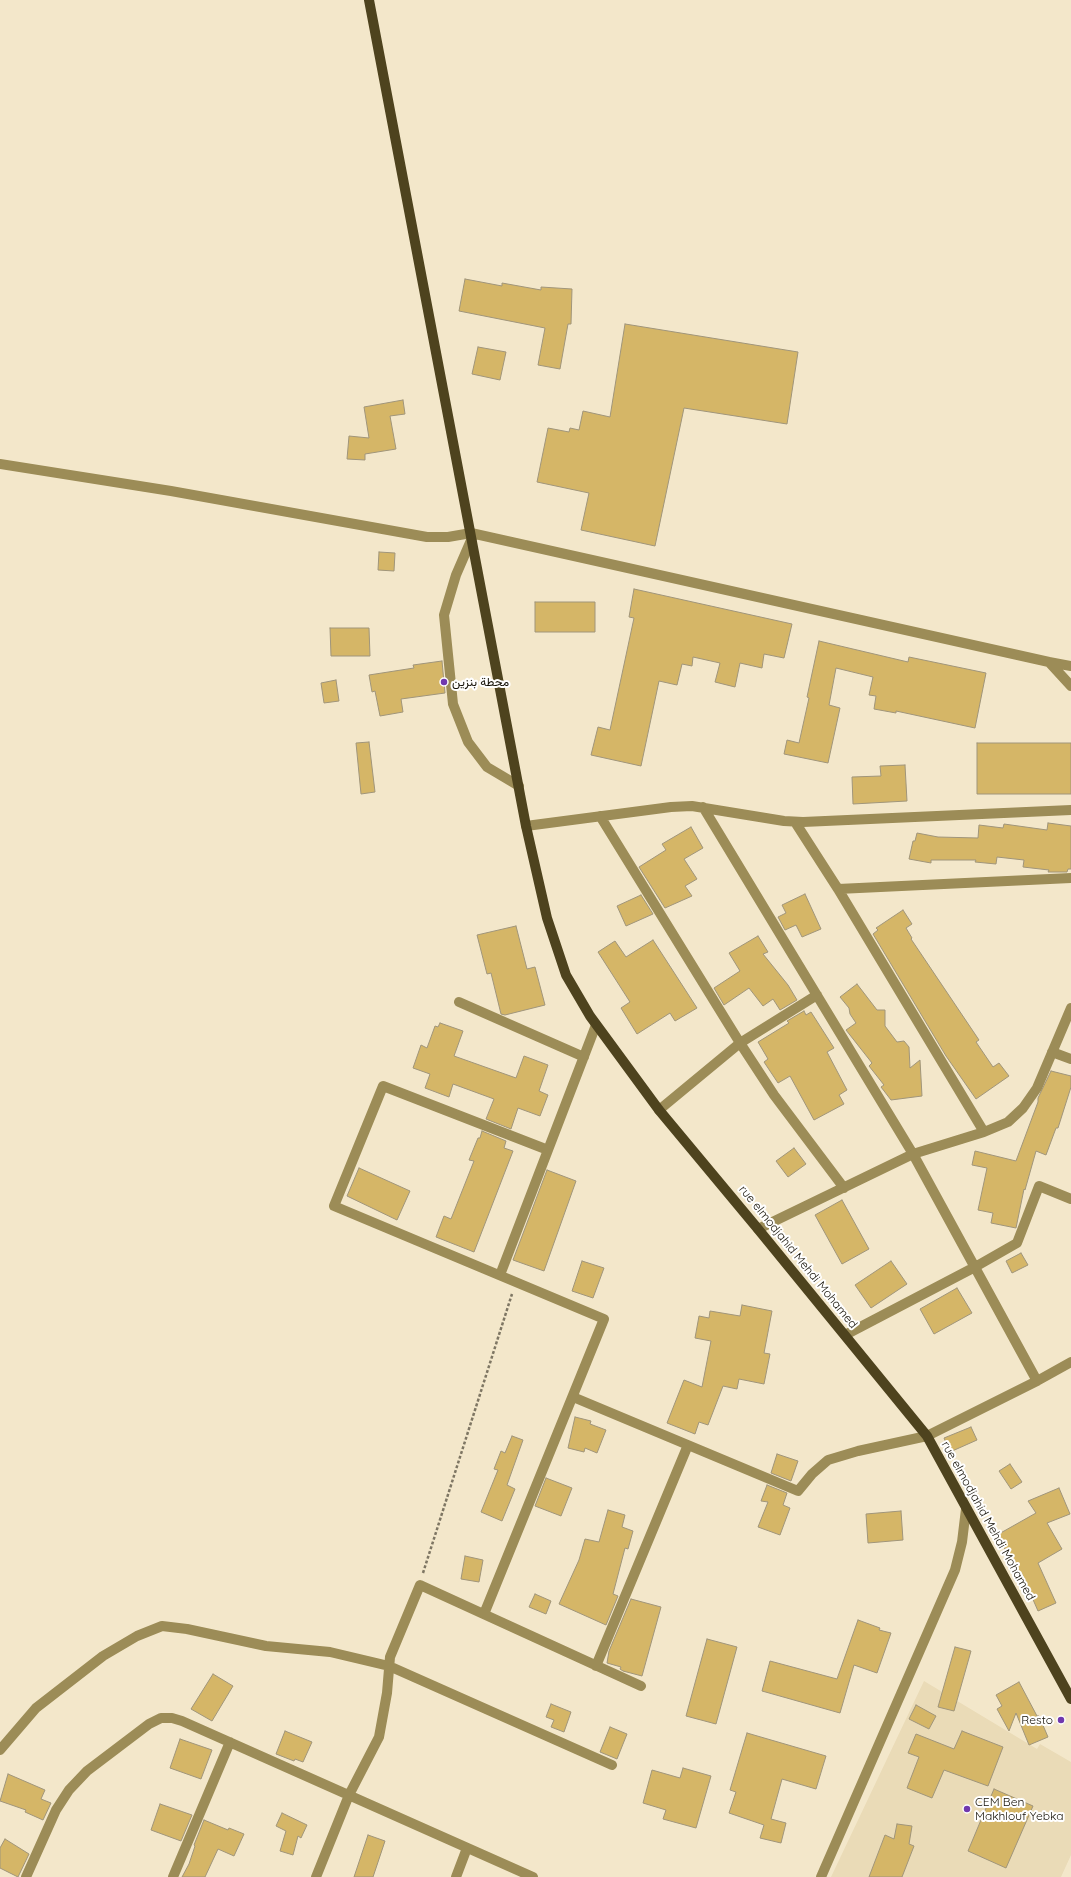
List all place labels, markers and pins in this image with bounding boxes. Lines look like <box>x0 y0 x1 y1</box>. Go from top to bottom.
place label: محطة بنزين <box>452 675 509 689</box>
marker: محطة بنزين <box>439 677 449 687</box>
place label: Resto <box>1021 1713 1053 1727</box>
marker: Resto <box>1056 1715 1066 1725</box>
place label: CEM Ben Makhlouf Yebka <box>975 1795 1064 1823</box>
marker: CEM Ben Makhlouf Yebka <box>962 1804 972 1814</box>

